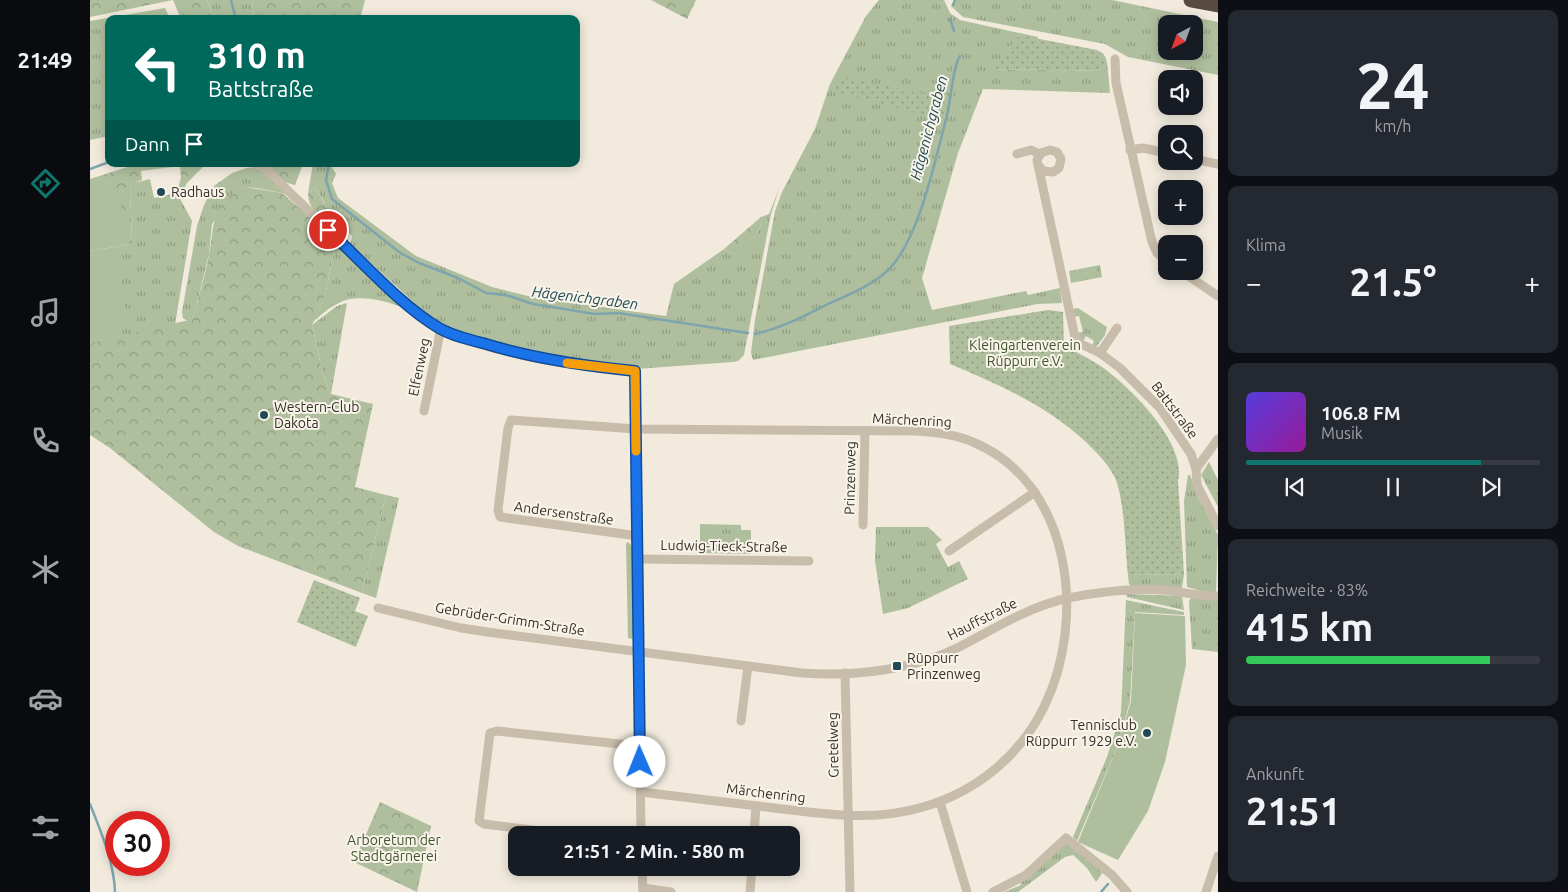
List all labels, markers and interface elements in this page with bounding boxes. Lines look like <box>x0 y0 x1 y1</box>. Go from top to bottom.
north arrow <box>1158 15 1202 60</box>
map controls <box>1158 15 1203 280</box>
icon: left <box>125 35 190 100</box>
text: 310 m <box>208 35 306 75</box>
text: 21:49 <box>17 47 73 72</box>
text: 24 <box>1356 48 1430 121</box>
button: sound <box>1158 70 1203 115</box>
water label: Hägenichgraben <box>906 74 951 182</box>
text: Battstraße <box>208 76 314 101</box>
text: km/h <box>1375 117 1411 135</box>
button: search <box>1158 125 1203 170</box>
icon: arrive <box>180 130 208 158</box>
text: Dann <box>125 133 170 155</box>
icon: directions <box>28 166 63 201</box>
button: + <box>1158 180 1203 225</box>
place label: Radhaus <box>171 184 224 200</box>
marker: Radhaus <box>155 186 167 198</box>
pin <box>307 209 349 251</box>
icon: arrive <box>314 216 342 244</box>
button: − <box>1158 235 1203 280</box>
text: Klima <box>1246 236 1286 254</box>
text: 21.5° <box>1349 261 1437 303</box>
text: − <box>1246 267 1262 298</box>
text: + <box>1524 267 1540 298</box>
water label: Hägenichgraben <box>531 283 639 312</box>
icon: music <box>28 295 63 330</box>
street label: Elfenweg <box>405 336 433 398</box>
park label: Kleingartenverein Rüppurr e.V. <box>969 337 1081 369</box>
street label: Battstraße <box>1148 378 1202 442</box>
place label: Western-Club Dakota <box>274 399 360 431</box>
text: 106.8 FM <box>1321 402 1401 424</box>
marker: Western-Club Dakota <box>258 409 270 421</box>
street label: Märchenring <box>872 410 952 430</box>
icon: phone <box>28 423 63 458</box>
text: Musik <box>1321 424 1363 442</box>
street label: Prinzenweg <box>841 441 859 515</box>
icon: previous <box>1281 473 1309 501</box>
icon: pause <box>1379 473 1407 501</box>
icon: next <box>1477 473 1505 501</box>
street label: Andersenstraße <box>513 498 615 528</box>
street label: Ludwig-Tieck-Straße <box>660 537 788 555</box>
icon: climate <box>28 552 63 587</box>
text: Reichweite · 83% <box>1246 581 1368 599</box>
street label: Hauffstraße <box>945 595 1019 643</box>
street label: Gebrüder-Grimm-Straße <box>434 599 586 639</box>
text: 415 km <box>1246 606 1373 648</box>
place label: Rüppurr Prinzenweg <box>907 650 981 682</box>
marker: Rüppurr Prinzenweg <box>891 660 903 672</box>
icon: car <box>28 681 63 716</box>
street label: Gretelweg <box>824 712 842 778</box>
place label: Tennisclub Rüppurr 1929 e.V. <box>1026 717 1137 749</box>
marker: Tennisclub Rüppurr 1929 e.V. <box>1141 727 1153 739</box>
position arrow <box>613 735 665 787</box>
text: Ankunft <box>1246 765 1304 783</box>
street label: Märchenring <box>726 780 806 806</box>
text: 21:51 <box>1246 790 1341 832</box>
icon: filters <box>28 810 63 845</box>
speed limit sign: 30 <box>105 811 170 876</box>
park label: Arboretum der Stadtgärnerei <box>347 832 442 864</box>
text: 21:51 · 2 Min. · 580 m <box>563 840 745 862</box>

